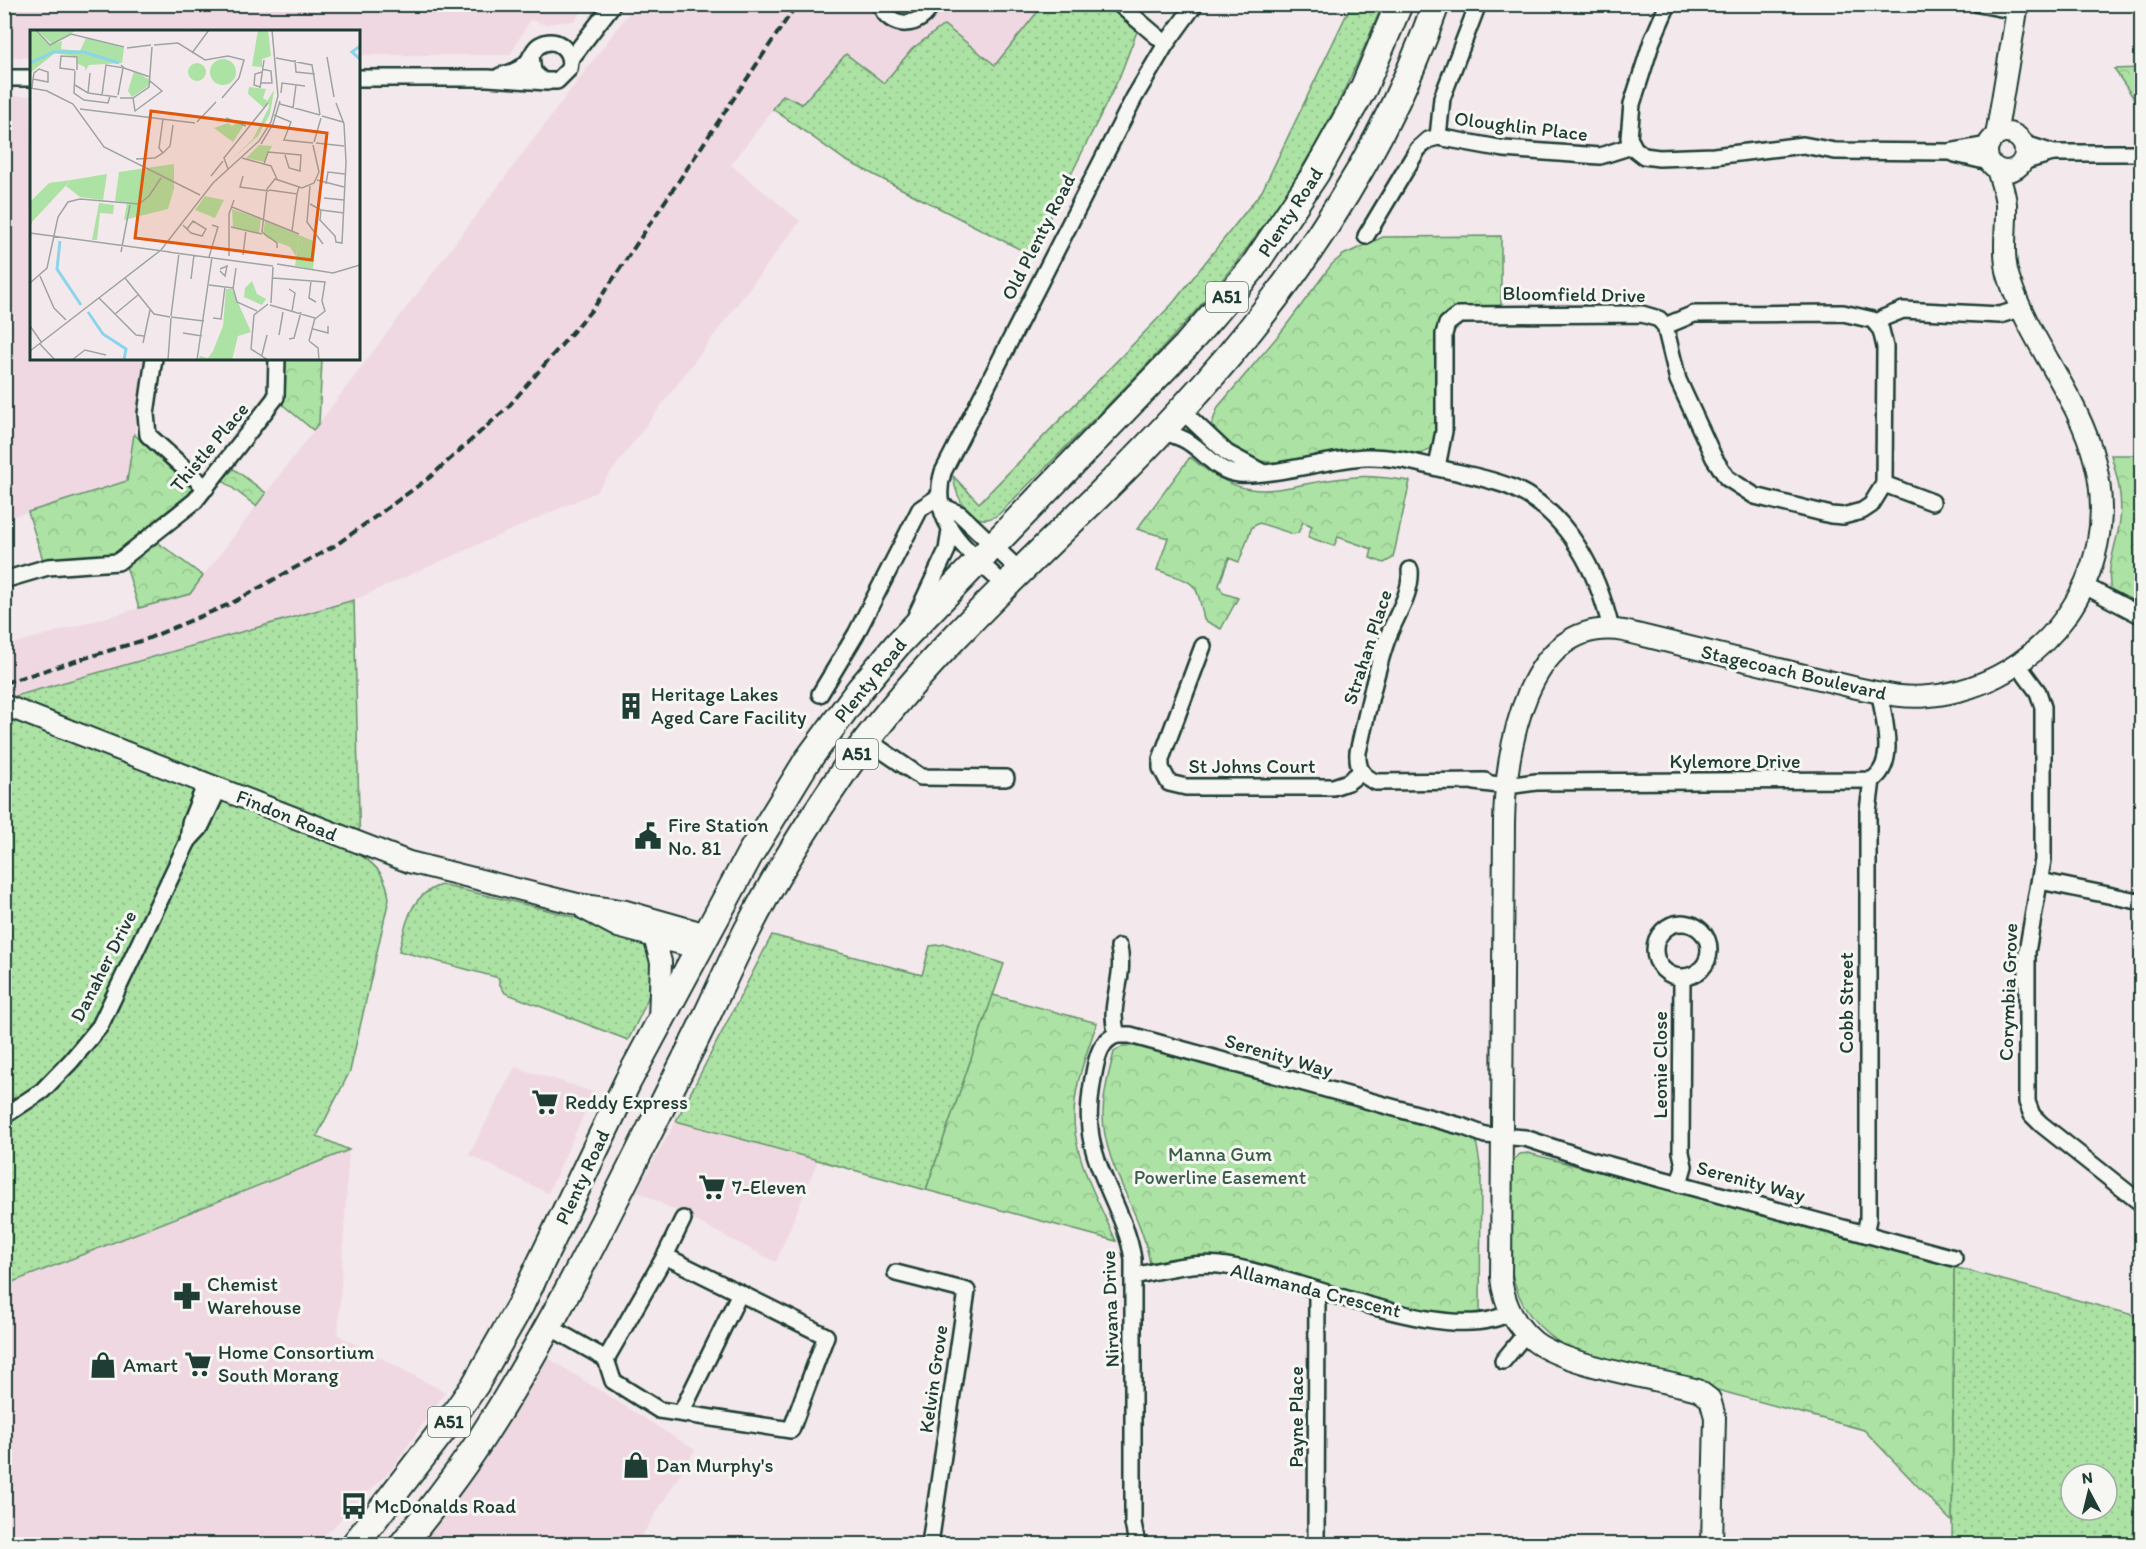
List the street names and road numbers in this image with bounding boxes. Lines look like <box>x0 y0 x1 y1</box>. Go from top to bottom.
street label: Oloughlin Place <box>1453 106 1589 146</box>
street label: Plenty Road <box>1252 162 1328 261</box>
street label: Old Plenty Road <box>996 170 1080 304</box>
street label: Bloomfield Drive <box>1502 281 1646 307</box>
road number: A51 <box>1206 282 1248 312</box>
street label: Thistle Place <box>165 397 253 497</box>
street label: Strahan Place <box>1337 587 1397 707</box>
street label: Plenty Road <box>829 633 912 727</box>
street label: Stagecoach Boulevard <box>1699 639 1889 705</box>
road number: A51 <box>836 739 878 769</box>
street label: Kylemore Drive <box>1670 749 1800 773</box>
street label: St Johns Court <box>1189 754 1315 778</box>
street label: Findon Road <box>233 784 341 846</box>
street label: Danaher Drive <box>65 906 141 1026</box>
street label: Corymbia Grove <box>1994 923 2022 1061</box>
street label: Cobb Street <box>1834 952 1858 1054</box>
street label: Leonie Close <box>1648 1011 1672 1119</box>
street label: Serenity Way <box>1222 1028 1337 1082</box>
street label: Plenty Road <box>550 1125 615 1228</box>
street label: Serenity Way <box>1694 1155 1809 1207</box>
street label: Nirvana Drive <box>1096 1250 1124 1368</box>
street label: Allamanda Crescent <box>1228 1257 1404 1323</box>
street label: Kelvin Grove <box>914 1323 952 1435</box>
street label: Payne Place <box>1284 1366 1308 1468</box>
road number: A51 <box>428 1407 470 1437</box>

